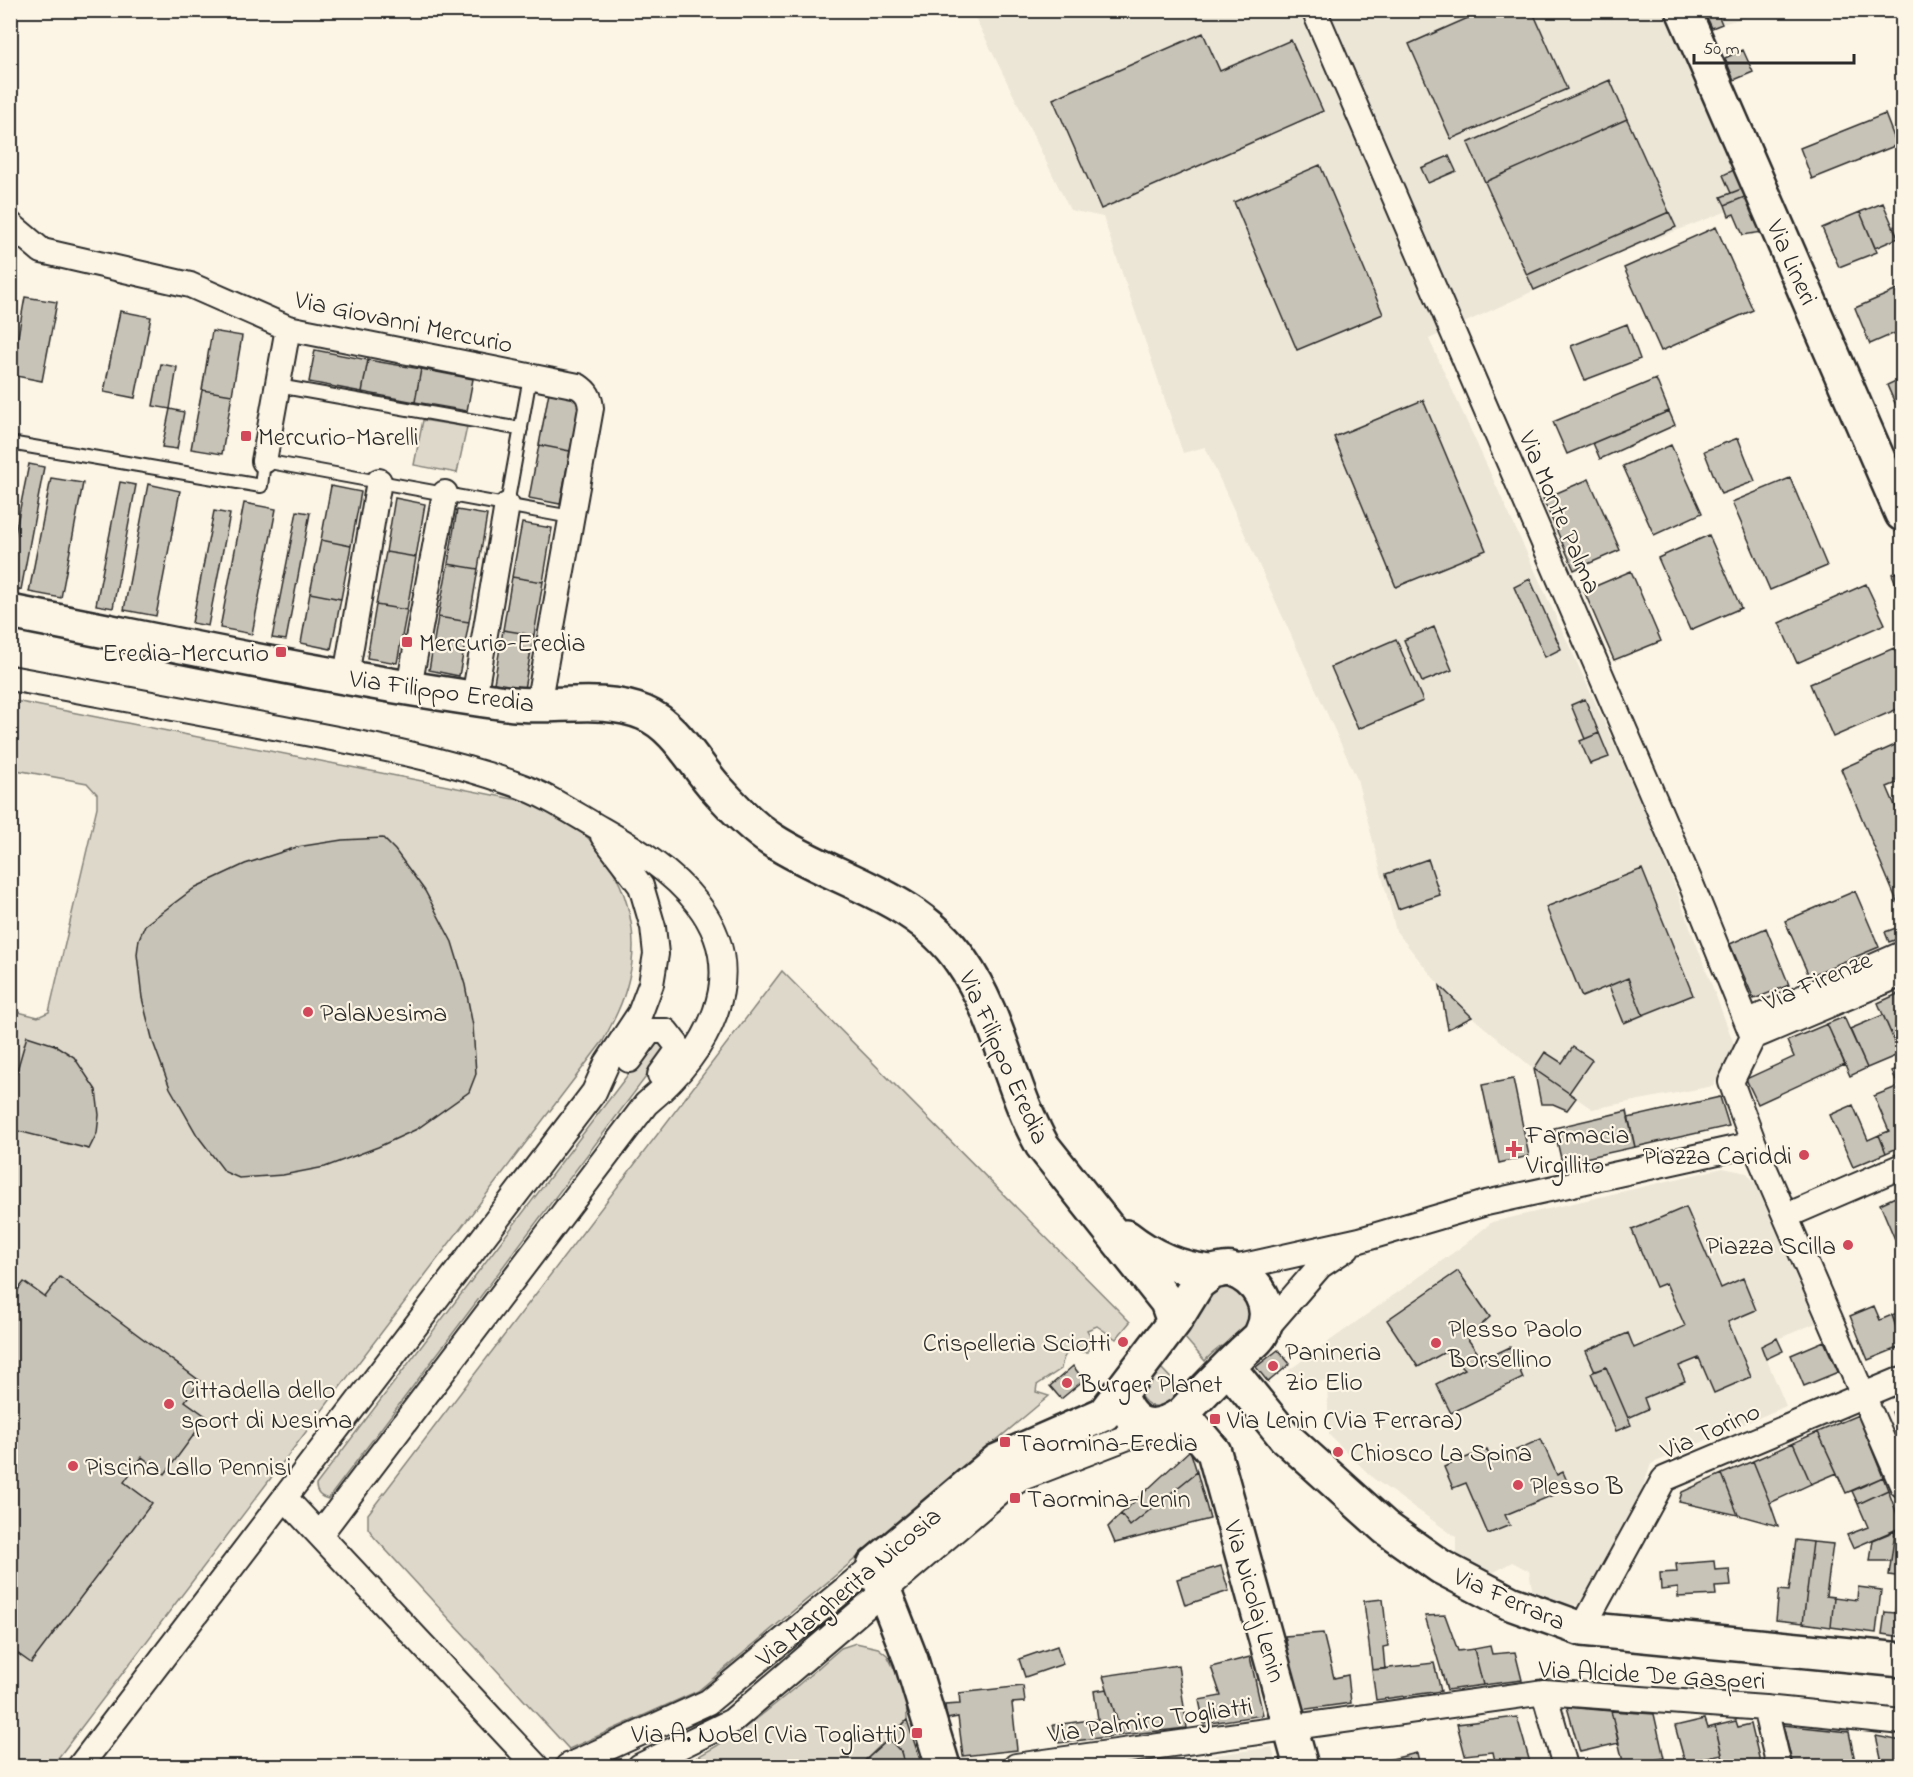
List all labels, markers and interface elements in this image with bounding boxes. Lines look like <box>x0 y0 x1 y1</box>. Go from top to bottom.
scale bar <box>1694 27 1854 65</box>
text: 50 m <box>1703 37 1740 63</box>
street label: Via Lineri <box>1754 213 1826 312</box>
street label: Via Giovanni Mercurio <box>290 282 516 366</box>
place label: Mercurio-Marelli <box>258 420 419 458</box>
street label: Via Monte Palma <box>1506 425 1610 601</box>
marker: Mercurio-Marelli <box>239 429 253 443</box>
place label: Mercurio-Eredia <box>419 626 586 664</box>
marker: Mercurio-Eredia <box>400 635 414 649</box>
place label: Eredia-Mercurio <box>102 636 269 674</box>
marker: Eredia-Mercurio <box>274 645 288 659</box>
street label: Via Filippo Eredia <box>346 661 537 725</box>
street label: Via Firenze <box>1757 943 1879 1023</box>
street label: Via Filippo Eredia <box>947 964 1058 1151</box>
place label: PalaNesima <box>320 996 447 1034</box>
marker: PalaNesima <box>301 1005 315 1019</box>
place label: Farmacia Virgillito <box>1525 1118 1629 1186</box>
place label: Piazza Cariddi <box>1642 1139 1792 1177</box>
marker: Farmacia Virgillito <box>1507 1142 1521 1156</box>
marker: Piazza Cariddi <box>1797 1148 1811 1162</box>
place label: Piazza Scilla <box>1706 1229 1836 1267</box>
marker: Piazza Scilla <box>1841 1238 1855 1252</box>
place label: Plesso Paolo Borsellino <box>1447 1312 1582 1380</box>
place label: Crispelleria Sciotti <box>923 1326 1111 1364</box>
marker: Crispelleria Sciotti <box>1116 1335 1130 1349</box>
place label: Panineria Zio Elio <box>1285 1335 1381 1403</box>
marker: Plesso Paolo Borsellino <box>1429 1336 1443 1350</box>
marker: Panineria Zio Elio <box>1266 1359 1280 1373</box>
place label: Burger Planet <box>1078 1367 1223 1405</box>
place label: Cittadella dello sport di Nesima <box>181 1373 352 1441</box>
marker: Burger Planet <box>1060 1376 1074 1390</box>
street label: Via Torino <box>1655 1394 1767 1472</box>
marker: Cittadella dello sport di Nesima <box>162 1397 176 1411</box>
place label: Via Lenin (Via Ferrara) <box>1226 1403 1462 1441</box>
marker: Via Lenin (Via Ferrara) <box>1208 1412 1222 1426</box>
place label: Taormina-Eredia <box>1017 1426 1198 1464</box>
marker: Taormina-Eredia <box>998 1435 1012 1449</box>
place label: Chiosco La Spina <box>1350 1436 1532 1474</box>
marker: Chiosco La Spina <box>1331 1445 1345 1459</box>
place label: Piscina Lallo Pennisi <box>85 1450 292 1488</box>
marker: Piscina Lallo Pennisi <box>66 1459 80 1473</box>
place label: Plesso B <box>1530 1469 1624 1507</box>
marker: Plesso B <box>1511 1478 1525 1492</box>
place label: Taormina-Lenin <box>1027 1482 1191 1520</box>
marker: Taormina-Lenin <box>1008 1491 1022 1505</box>
street label: Via Margherita Nicosia <box>748 1499 951 1678</box>
street label: Via Nicolaj Lenin <box>1212 1515 1294 1687</box>
street label: Via Ferrara <box>1446 1559 1571 1642</box>
street label: Via Alcide De Gasperi <box>1536 1652 1766 1702</box>
street label: Via Palmiro Togliatti <box>1044 1689 1255 1755</box>
place label: Via A. Nobel (Via Togliatti) <box>630 1717 905 1755</box>
marker: Via A. Nobel (Via Togliatti) <box>910 1726 924 1740</box>

